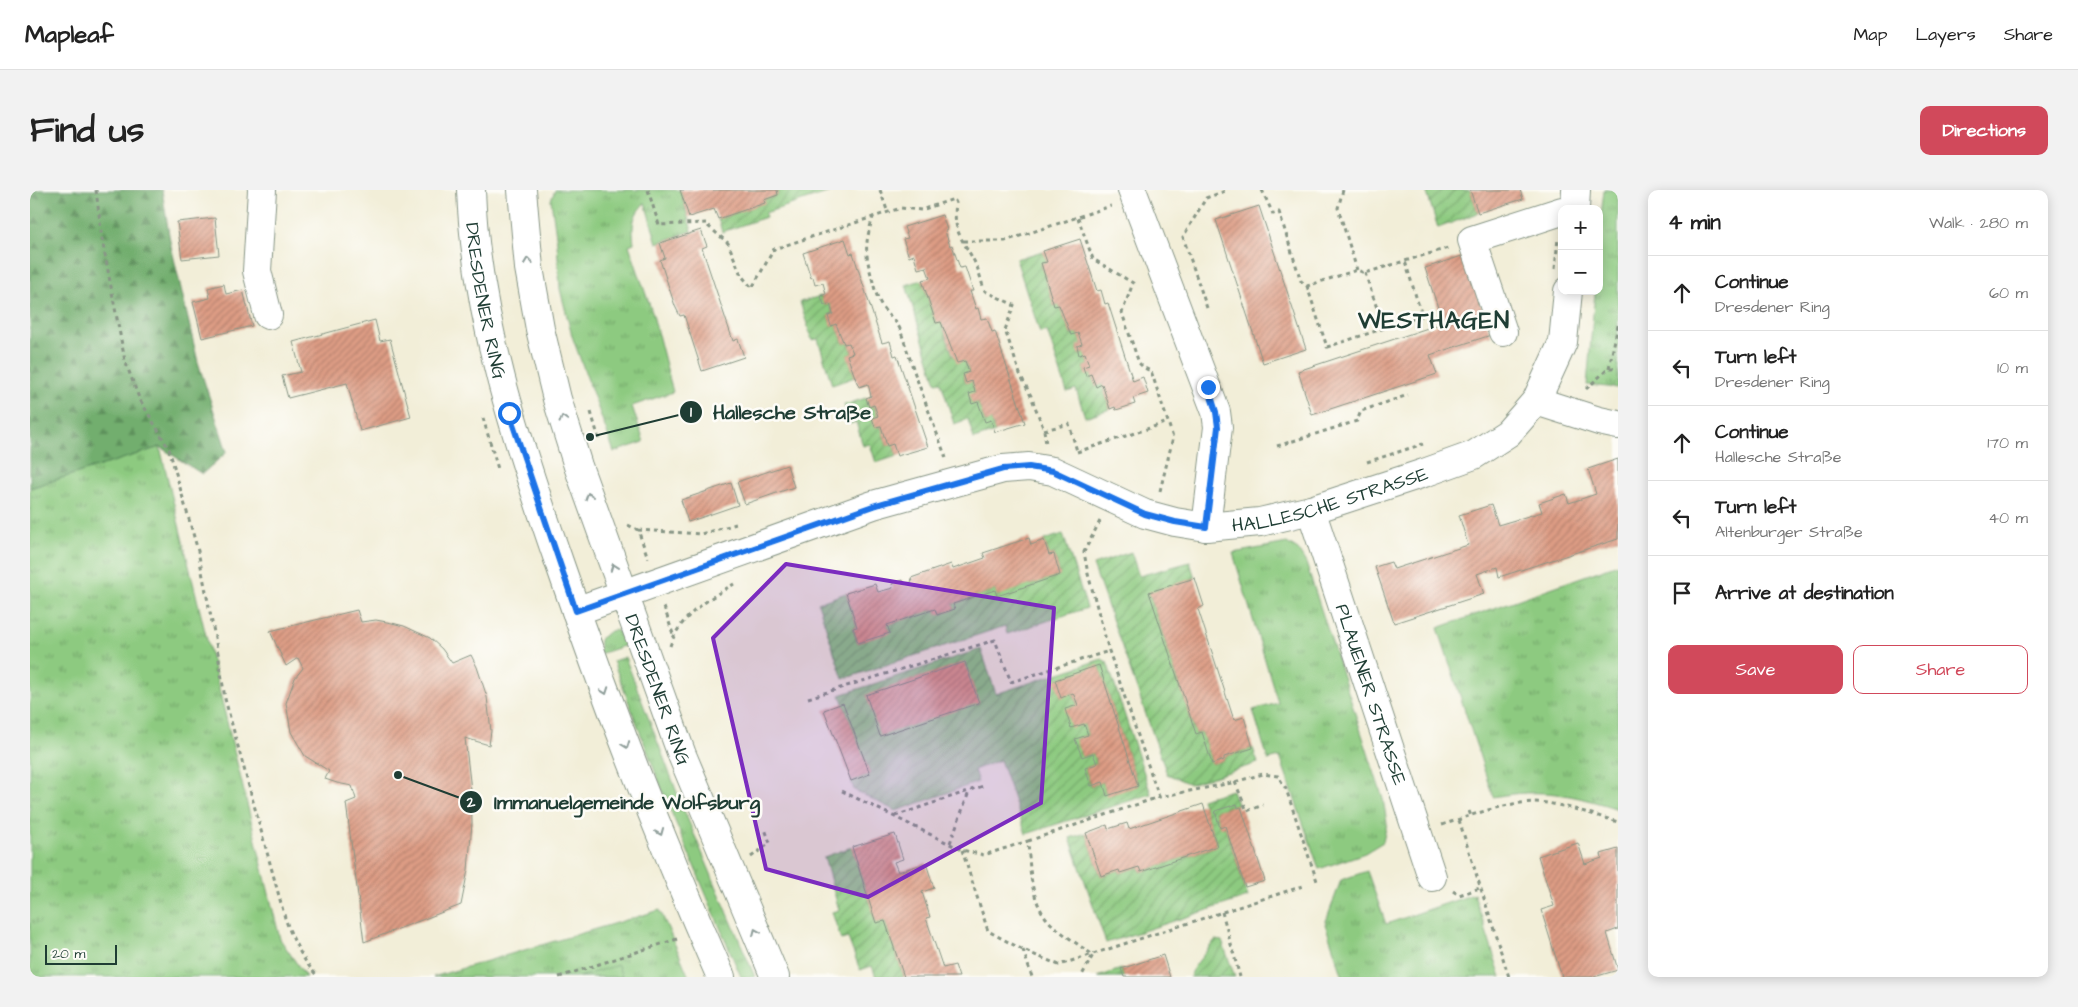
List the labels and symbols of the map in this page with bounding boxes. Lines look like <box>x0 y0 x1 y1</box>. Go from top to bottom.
street label: DRESDENER RING <box>458 221 513 382</box>
one-way arrow <box>523 256 534 264</box>
district label: WESTHAGEN <box>1357 304 1510 338</box>
route end <box>1197 376 1220 399</box>
callout: Hallesche Straße <box>678 395 881 430</box>
text: Hallesche Straße <box>713 399 871 427</box>
route start <box>498 402 521 425</box>
text: 1 <box>690 402 692 423</box>
one-way arrow <box>559 415 569 424</box>
street label: HALLESCHE STRASSE <box>1231 461 1432 540</box>
one-way arrow <box>584 493 594 501</box>
one-way arrow <box>610 564 620 572</box>
street label: PLAUENER STRASSE <box>1328 601 1413 789</box>
street label: DRESDENER RING <box>617 611 697 770</box>
one-way arrow <box>599 687 609 695</box>
one-way arrow <box>619 740 630 749</box>
callout: Immanuelgemeinde Wolfsburg <box>459 785 770 820</box>
text: Immanuelgemeinde Wolfsburg <box>494 789 761 818</box>
text: 2 <box>466 792 476 813</box>
one-way arrow <box>654 827 664 835</box>
one-way arrow <box>751 928 762 937</box>
scale bar <box>45 942 118 965</box>

